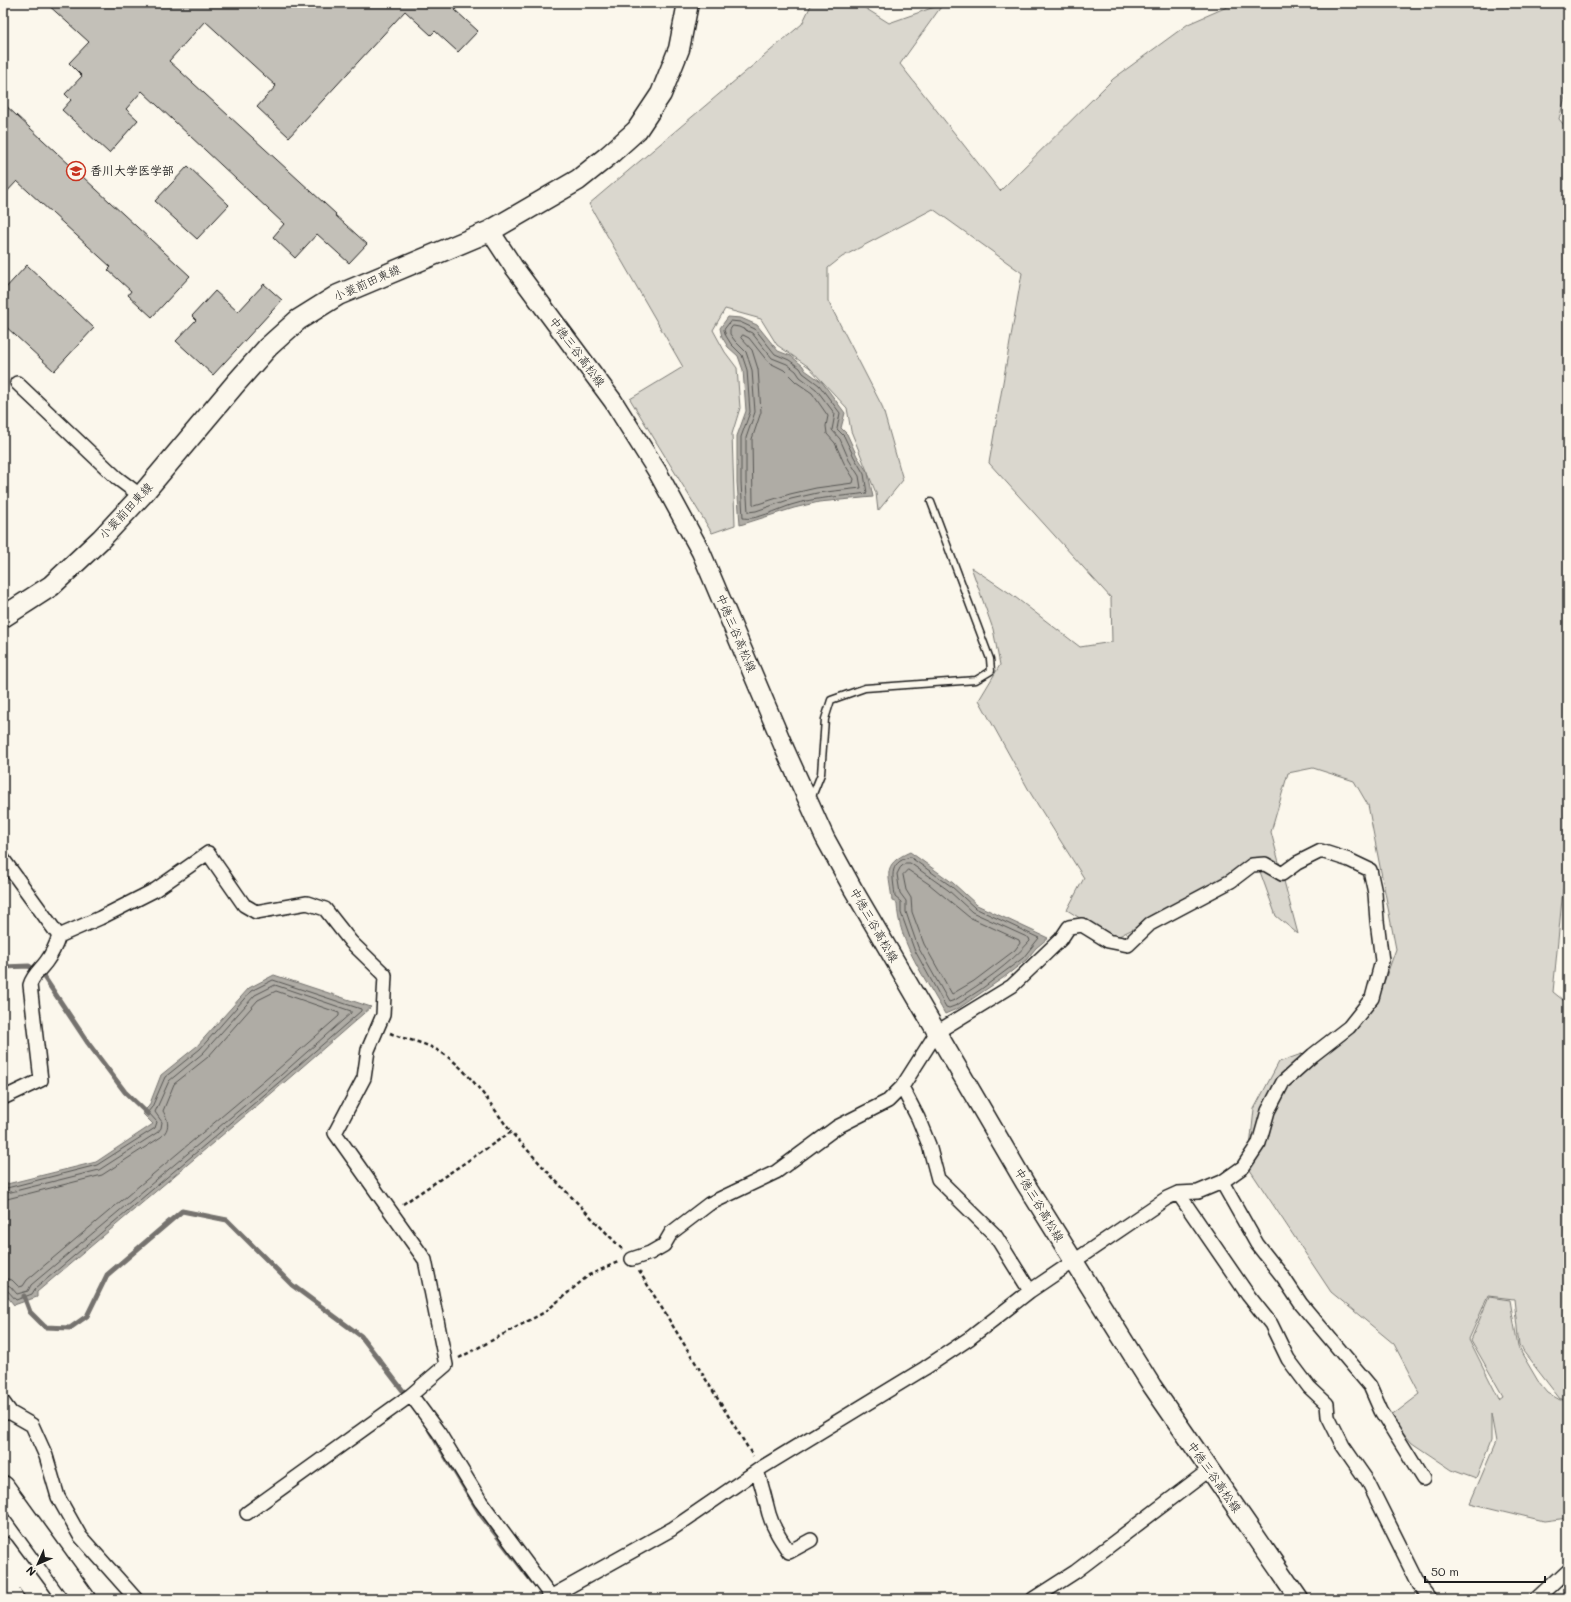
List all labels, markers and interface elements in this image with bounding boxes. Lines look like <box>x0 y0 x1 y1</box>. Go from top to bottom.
school or university icon: 香川大学医学部 <box>65 160 87 182</box>
place label: 香川大学医学部 <box>90 162 174 178</box>
street label: 小蓑前田東線 <box>330 260 403 304</box>
street label: 中徳三谷高松線 <box>546 313 609 390</box>
street label: 小蓑前田東線 <box>95 479 156 542</box>
street label: 中徳三谷高松線 <box>713 591 761 674</box>
street label: 中徳三谷高松線 <box>847 884 903 965</box>
street label: 中徳三谷高松線 <box>1011 1164 1068 1245</box>
street label: 中徳三谷高松線 <box>1184 1437 1245 1515</box>
north arrow <box>18 1544 58 1584</box>
scale bar <box>1425 1558 1545 1584</box>
text: N <box>22 1563 39 1580</box>
text: 50 m <box>1431 1563 1459 1579</box>

